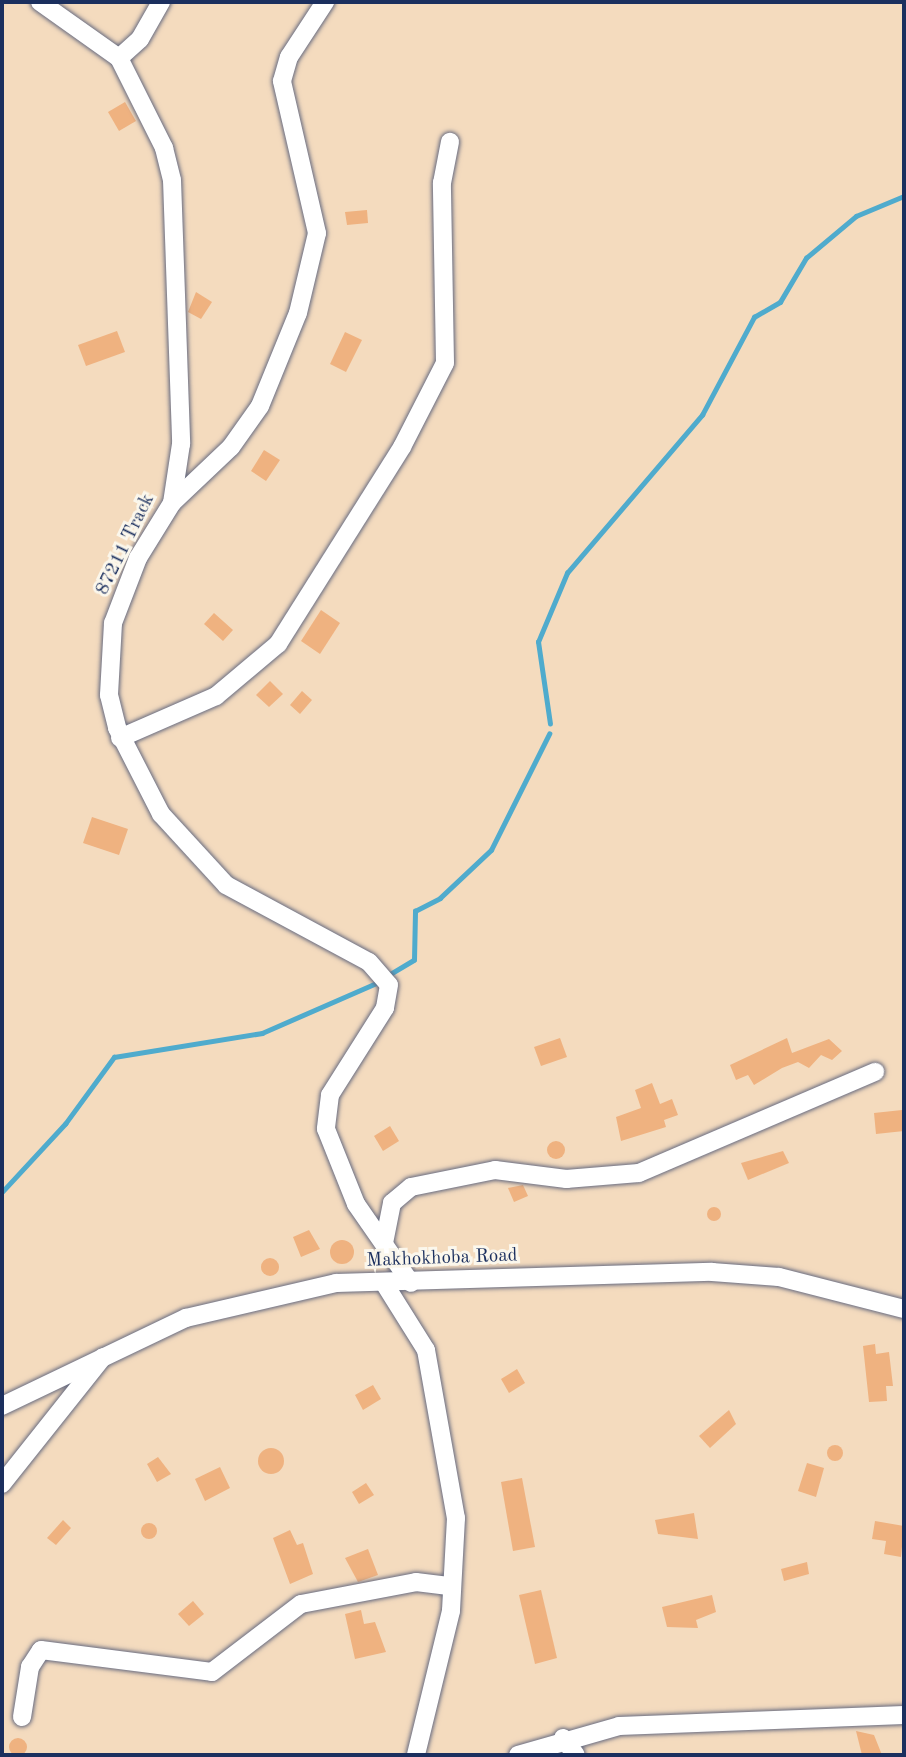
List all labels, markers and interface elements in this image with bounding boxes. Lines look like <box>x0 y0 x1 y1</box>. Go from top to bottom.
street label: 87211 Track <box>92 491 160 599</box>
street label: Makhokhoba Road <box>366 1245 518 1273</box>

